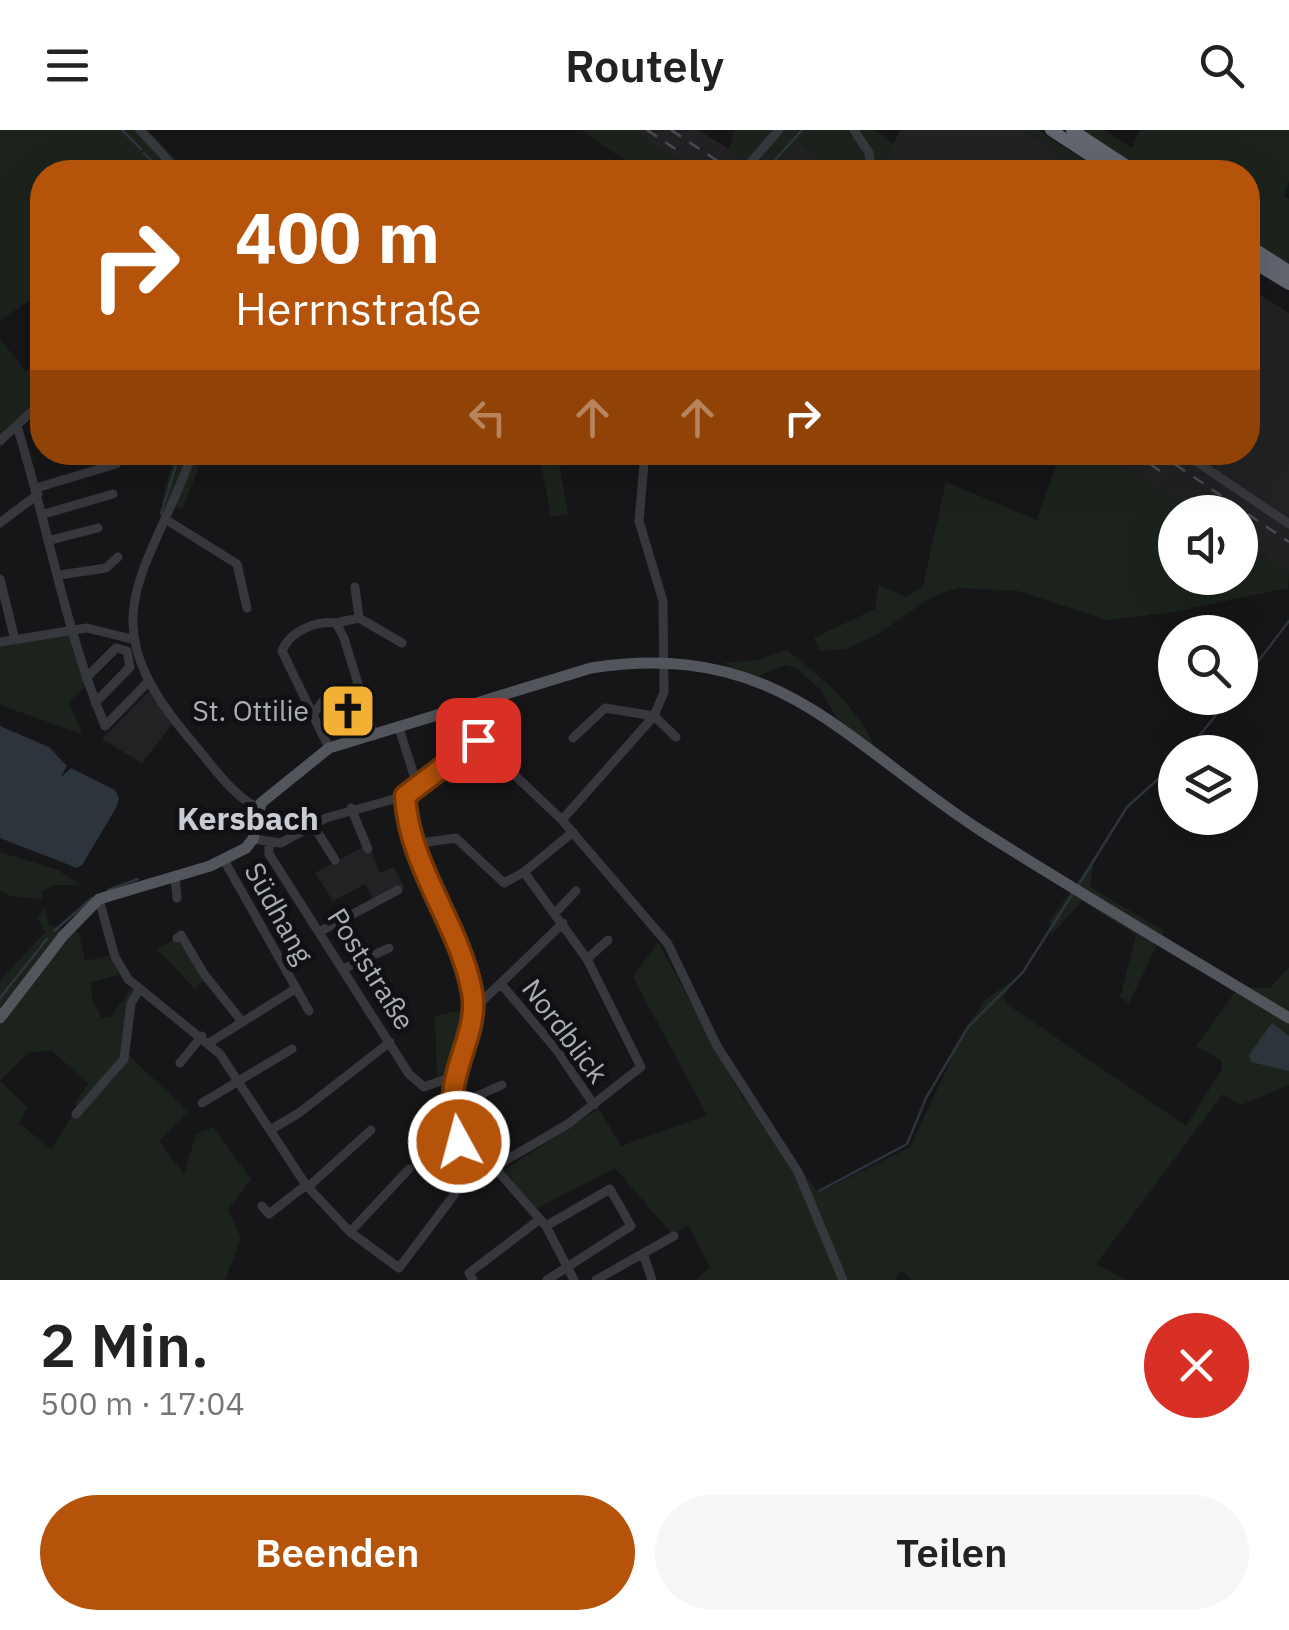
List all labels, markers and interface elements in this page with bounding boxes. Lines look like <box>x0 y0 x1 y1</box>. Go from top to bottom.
text: Routely <box>565 36 724 94</box>
icon: menu <box>40 38 95 93</box>
icon: search <box>1194 38 1249 93</box>
text: 400 m <box>235 191 440 282</box>
icon: right <box>70 200 200 330</box>
text: Herrnstraße <box>235 279 481 337</box>
icon: left <box>460 390 515 445</box>
icon: ahead <box>565 390 620 445</box>
icon: ahead <box>670 390 725 445</box>
icon: right <box>775 390 830 445</box>
map controls <box>1158 495 1258 835</box>
button: sound <box>1158 495 1258 595</box>
button: search <box>1158 615 1258 715</box>
church icon: St. Ottilie <box>318 681 378 741</box>
place label: St. Ottilie <box>192 692 309 729</box>
pin <box>436 698 521 783</box>
icon: arrive <box>451 713 506 768</box>
button: layers <box>1158 735 1258 835</box>
district label: Kersbach <box>177 797 319 839</box>
street label: Südhang <box>237 856 322 970</box>
street label: Poststraße <box>319 901 423 1037</box>
street label: Nordblick <box>514 971 617 1091</box>
position arrow <box>407 1090 511 1194</box>
text: 2 Min. <box>40 1305 209 1384</box>
button: close <box>1144 1313 1249 1418</box>
text: 500 m · 17:04 <box>40 1382 245 1424</box>
button: Beenden <box>40 1495 635 1610</box>
button: Teilen <box>655 1495 1249 1610</box>

